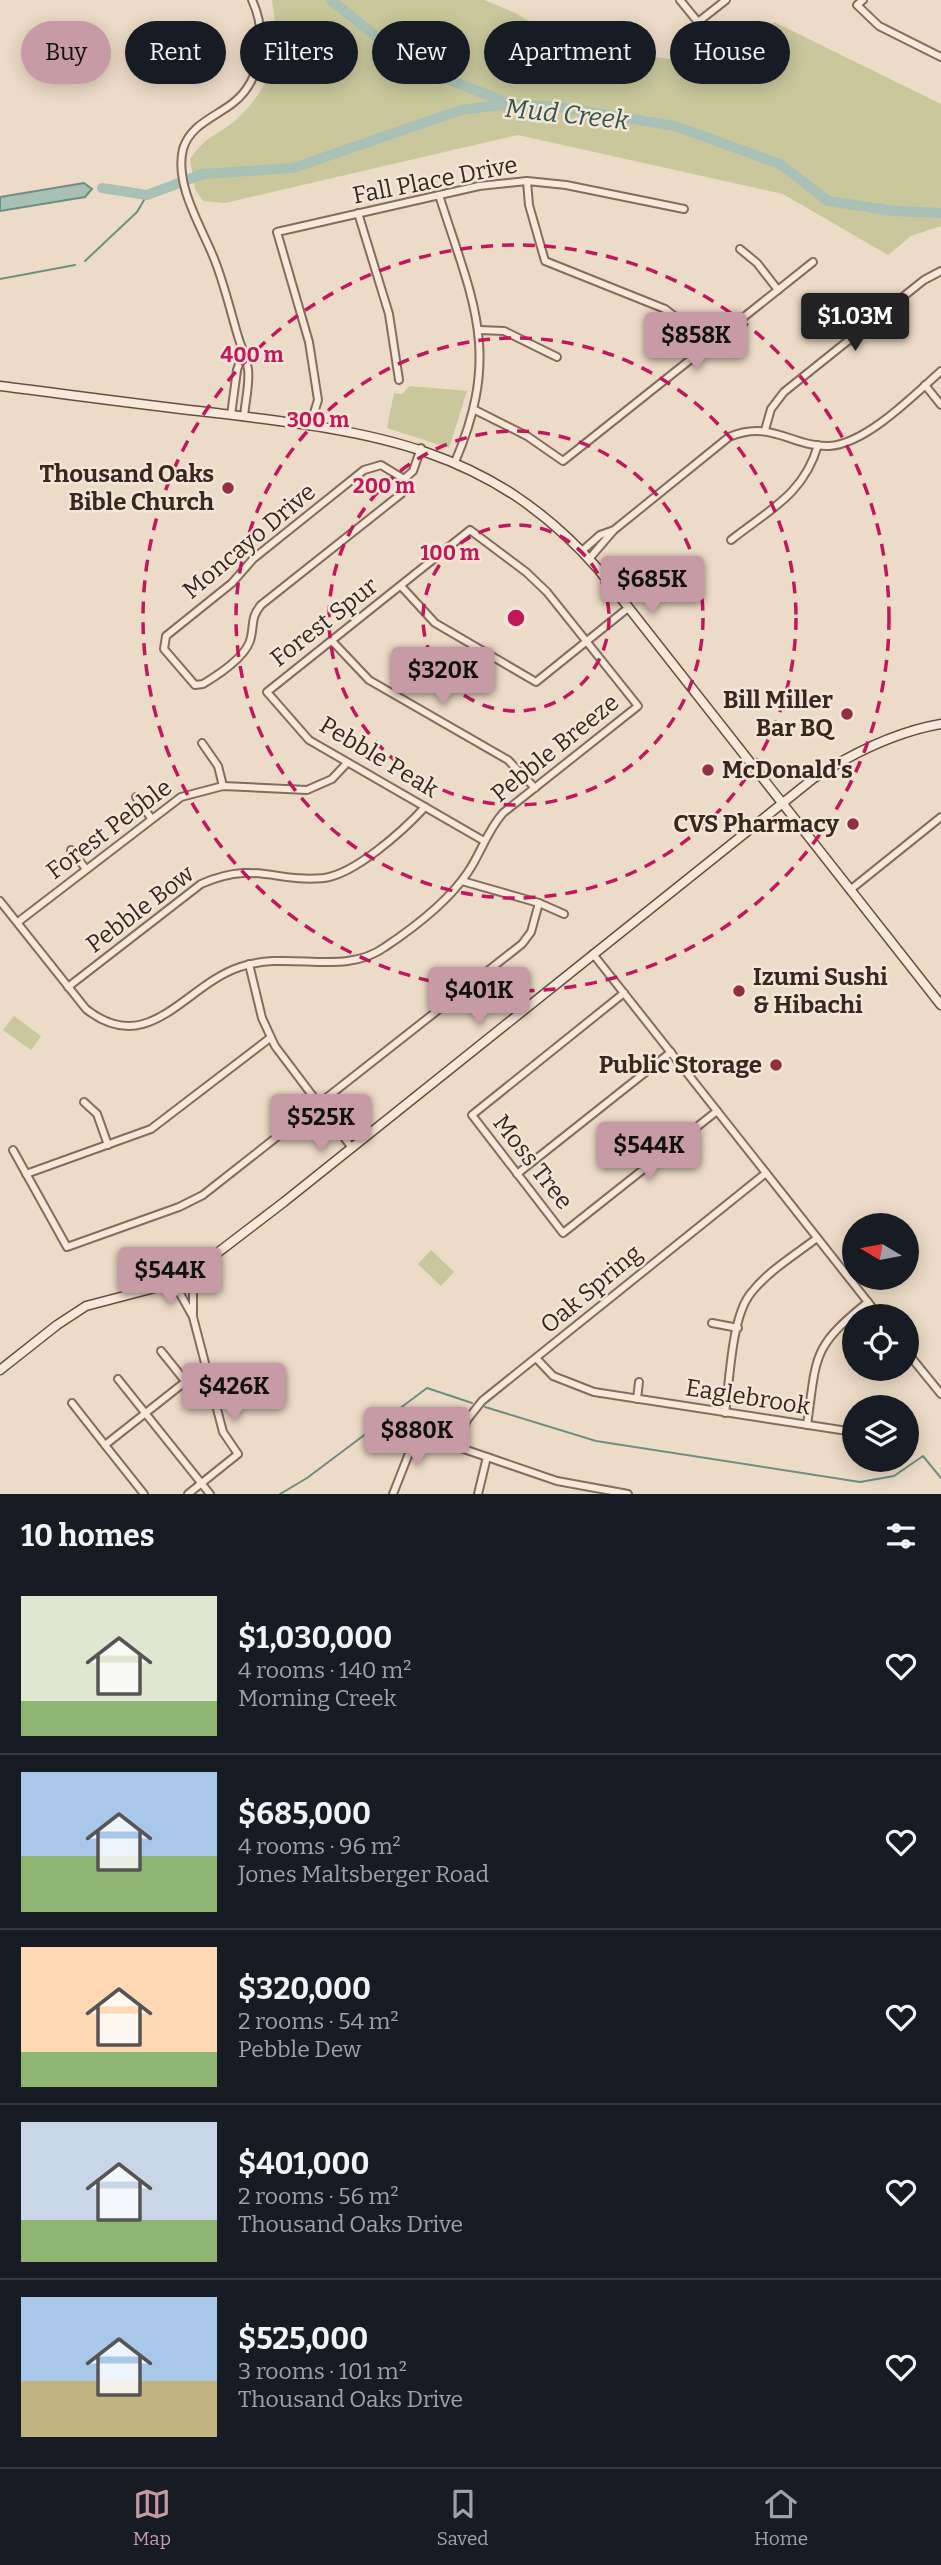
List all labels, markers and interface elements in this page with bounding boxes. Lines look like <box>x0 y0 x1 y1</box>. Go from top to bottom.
chip: Buy <box>21 21 111 84</box>
chip: Rent <box>125 21 226 84</box>
chip: Filters <box>240 21 358 84</box>
chip: New <box>372 21 470 84</box>
chip: Apartment <box>484 21 656 84</box>
chip: House <box>670 21 790 84</box>
water label: Mud Creek <box>504 93 631 136</box>
street label: Fall Place Drive <box>350 150 520 210</box>
pin: $1.03M <box>798 294 912 353</box>
text: $1.03M <box>817 302 893 330</box>
pin: $858K <box>647 312 745 372</box>
text: $858K <box>661 321 731 349</box>
text: 400 m <box>220 342 284 368</box>
text: 300 m <box>287 407 349 433</box>
place label: Thousand Oaks Bible Church <box>40 460 214 516</box>
text: 200 m <box>353 473 415 499</box>
street label: Moncayo Drive <box>177 478 321 604</box>
marker: Thousand Oaks Bible Church <box>220 480 236 496</box>
text: 100 m <box>420 540 480 566</box>
pin: $685K <box>603 556 701 616</box>
text: $685K <box>617 565 687 593</box>
street label: Forest Spur <box>265 571 383 672</box>
centre of rings <box>504 606 528 630</box>
pin: $320K <box>394 648 492 707</box>
text: $320K <box>407 656 479 684</box>
place label: Bill Miller Bar BQ <box>723 686 835 742</box>
street label: Pebble Breeze <box>486 688 624 808</box>
marker: Bill Miller Bar BQ <box>839 706 855 722</box>
street label: Pebble Peak <box>315 711 444 804</box>
place label: McDonald's <box>722 756 853 784</box>
marker: McDonald's <box>700 762 716 778</box>
street label: Forest Pebble <box>41 773 177 885</box>
place label: CVS Pharmacy <box>673 810 840 838</box>
marker: CVS Pharmacy <box>845 816 861 832</box>
street label: Pebble Bow <box>81 859 200 959</box>
place label: Izumi Sushi & Hibachi <box>753 963 888 1019</box>
pin: $401K <box>430 968 528 1027</box>
text: $401K <box>445 976 513 1004</box>
marker: Izumi Sushi & Hibachi <box>731 983 747 999</box>
place label: Public Storage <box>599 1051 762 1079</box>
marker: Public Storage <box>768 1057 784 1073</box>
pin: $525K <box>272 1094 370 1154</box>
text: $525K <box>287 1103 355 1131</box>
street label: Moss Tree <box>487 1109 579 1215</box>
pin: $544K <box>600 1122 698 1182</box>
text: $544K <box>613 1131 685 1159</box>
north arrow <box>842 1213 919 1290</box>
map controls <box>842 1213 919 1472</box>
street label: Oak Spring <box>535 1239 647 1339</box>
pin: $544K <box>121 1248 219 1307</box>
text: $544K <box>134 1256 206 1284</box>
button: locate <box>842 1304 919 1381</box>
pin: $426K <box>185 1364 283 1423</box>
text: $426K <box>198 1372 270 1400</box>
street label: Eaglebrook <box>684 1373 813 1421</box>
button: layers <box>842 1395 919 1472</box>
pin: $880K <box>368 1408 466 1467</box>
text: $880K <box>381 1416 453 1444</box>
icon: filters <box>882 1517 920 1555</box>
text: 10 homes <box>21 1518 155 1554</box>
text: $1,030,000 <box>238 1620 392 1656</box>
icon: home <box>77 1624 161 1708</box>
icon: heart <box>882 1647 920 1685</box>
text: 4 rooms · 140 m² <box>238 1656 411 1684</box>
text: Morning Creek <box>238 1684 397 1712</box>
text: $685,000 <box>238 1796 371 1832</box>
icon: home <box>77 1800 161 1884</box>
icon: heart <box>882 1823 920 1861</box>
text: 4 rooms · 96 m² <box>238 1832 401 1860</box>
text: Jones Maltsberger Road <box>238 1860 489 1888</box>
text: $320,000 <box>238 1971 371 2007</box>
icon: home <box>77 1975 161 2059</box>
icon: heart <box>882 1998 920 2036</box>
text: 2 rooms · 54 m² <box>238 2007 399 2035</box>
text: Pebble Dew <box>238 2035 361 2063</box>
text: $401,000 <box>238 2146 370 2182</box>
icon: home <box>77 2150 161 2234</box>
icon: heart <box>882 2173 920 2211</box>
text: 2 rooms · 56 m² <box>238 2182 399 2210</box>
text: Thousand Oaks Drive <box>238 2210 463 2238</box>
text: $525,000 <box>238 2321 368 2357</box>
icon: home <box>77 2325 161 2409</box>
icon: heart <box>882 2348 920 2386</box>
text: 3 rooms · 101 m² <box>238 2357 407 2385</box>
text: Thousand Oaks Drive <box>238 2385 463 2413</box>
tab: Map <box>133 2485 171 2550</box>
tab: Saved <box>436 2485 489 2550</box>
tab: Home <box>754 2485 808 2550</box>

